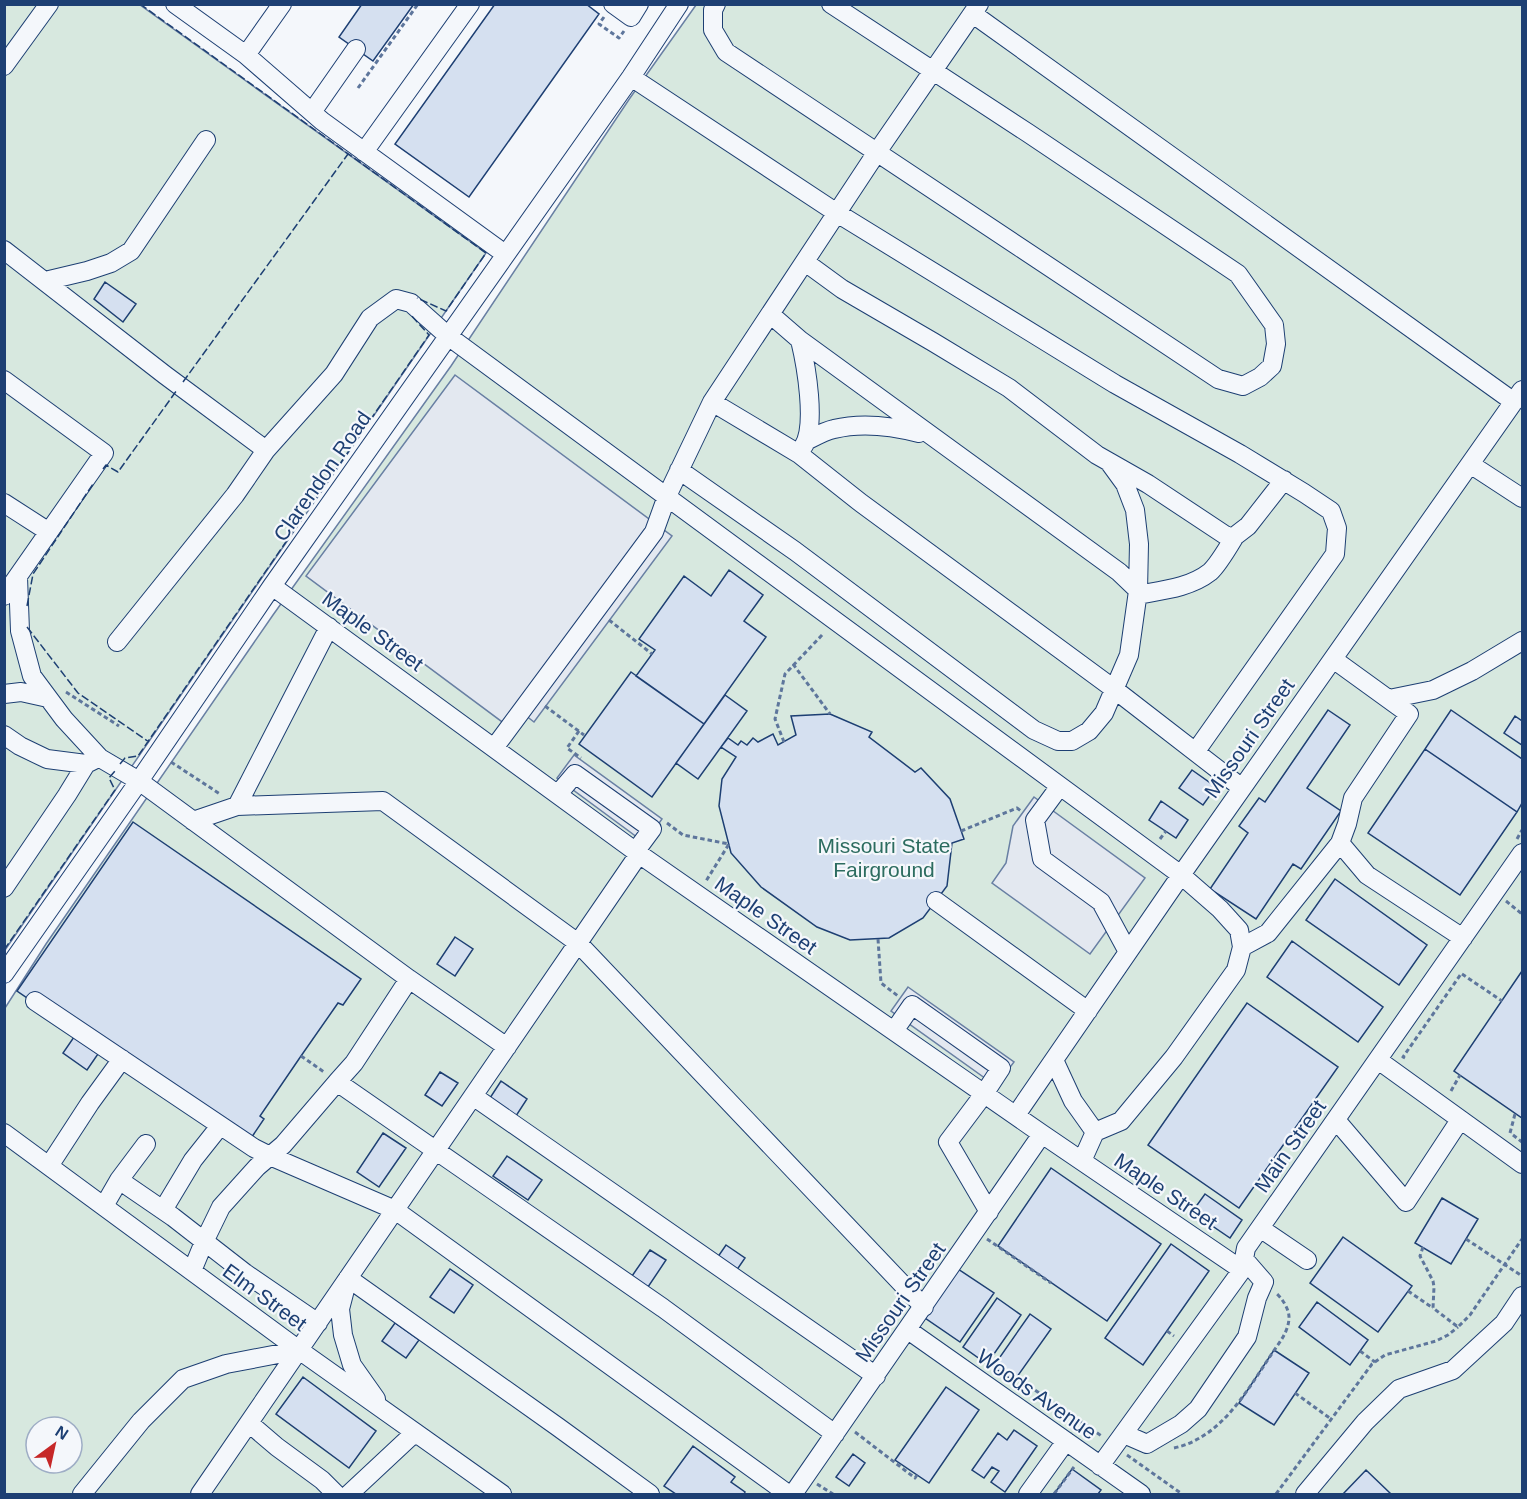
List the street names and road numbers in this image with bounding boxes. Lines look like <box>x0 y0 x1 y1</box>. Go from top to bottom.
street label: Clarendon Road <box>269 407 375 545</box>
street label: Maple Street <box>318 587 428 675</box>
street label: Missouri Street <box>1199 674 1299 802</box>
street label: Maple Street <box>711 871 821 959</box>
street label: Main Street <box>1250 1095 1330 1197</box>
street label: Maple Street <box>1110 1148 1222 1234</box>
street label: Missouri Street <box>850 1238 950 1366</box>
street label: Elm Street <box>219 1259 312 1335</box>
street label: Woods Avenue <box>973 1344 1101 1444</box>

